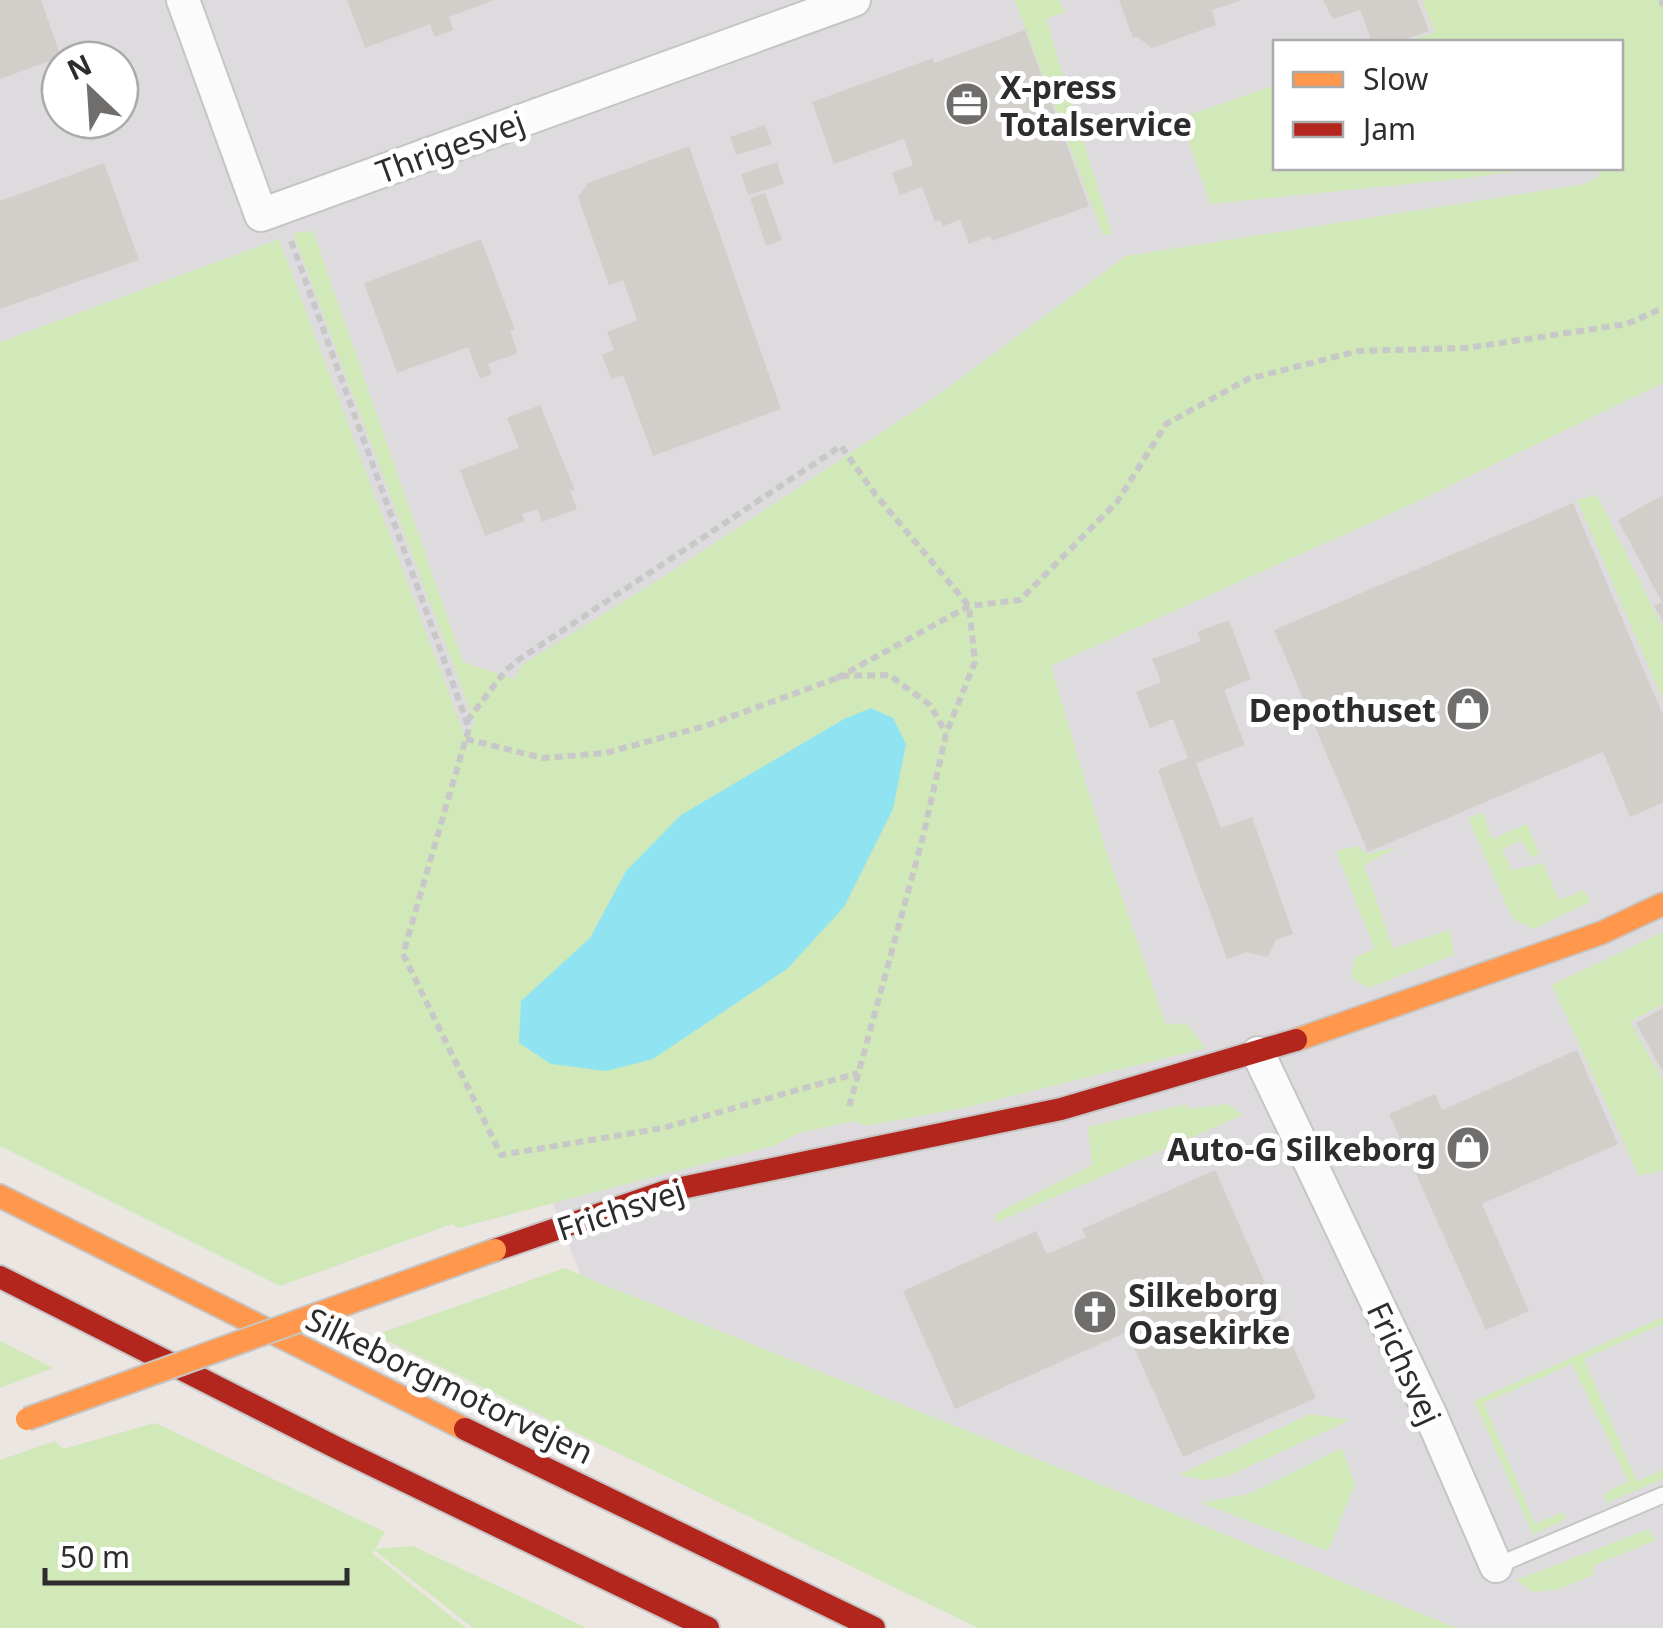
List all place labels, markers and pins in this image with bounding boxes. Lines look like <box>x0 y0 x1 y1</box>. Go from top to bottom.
place label: X-press Totalservice <box>1000 65 1192 145</box>
office icon: X-press Totalservice <box>944 81 990 127</box>
shop icon: Depothuset <box>1445 686 1491 732</box>
place label: Depothuset <box>1249 688 1436 731</box>
shop icon: Auto-G Silkeborg <box>1445 1125 1491 1171</box>
place label: Auto-G Silkeborg <box>1167 1127 1436 1170</box>
place label: Silkeborg Oasekirke <box>1128 1273 1290 1353</box>
church icon: Silkeborg Oasekirke <box>1072 1289 1118 1335</box>

